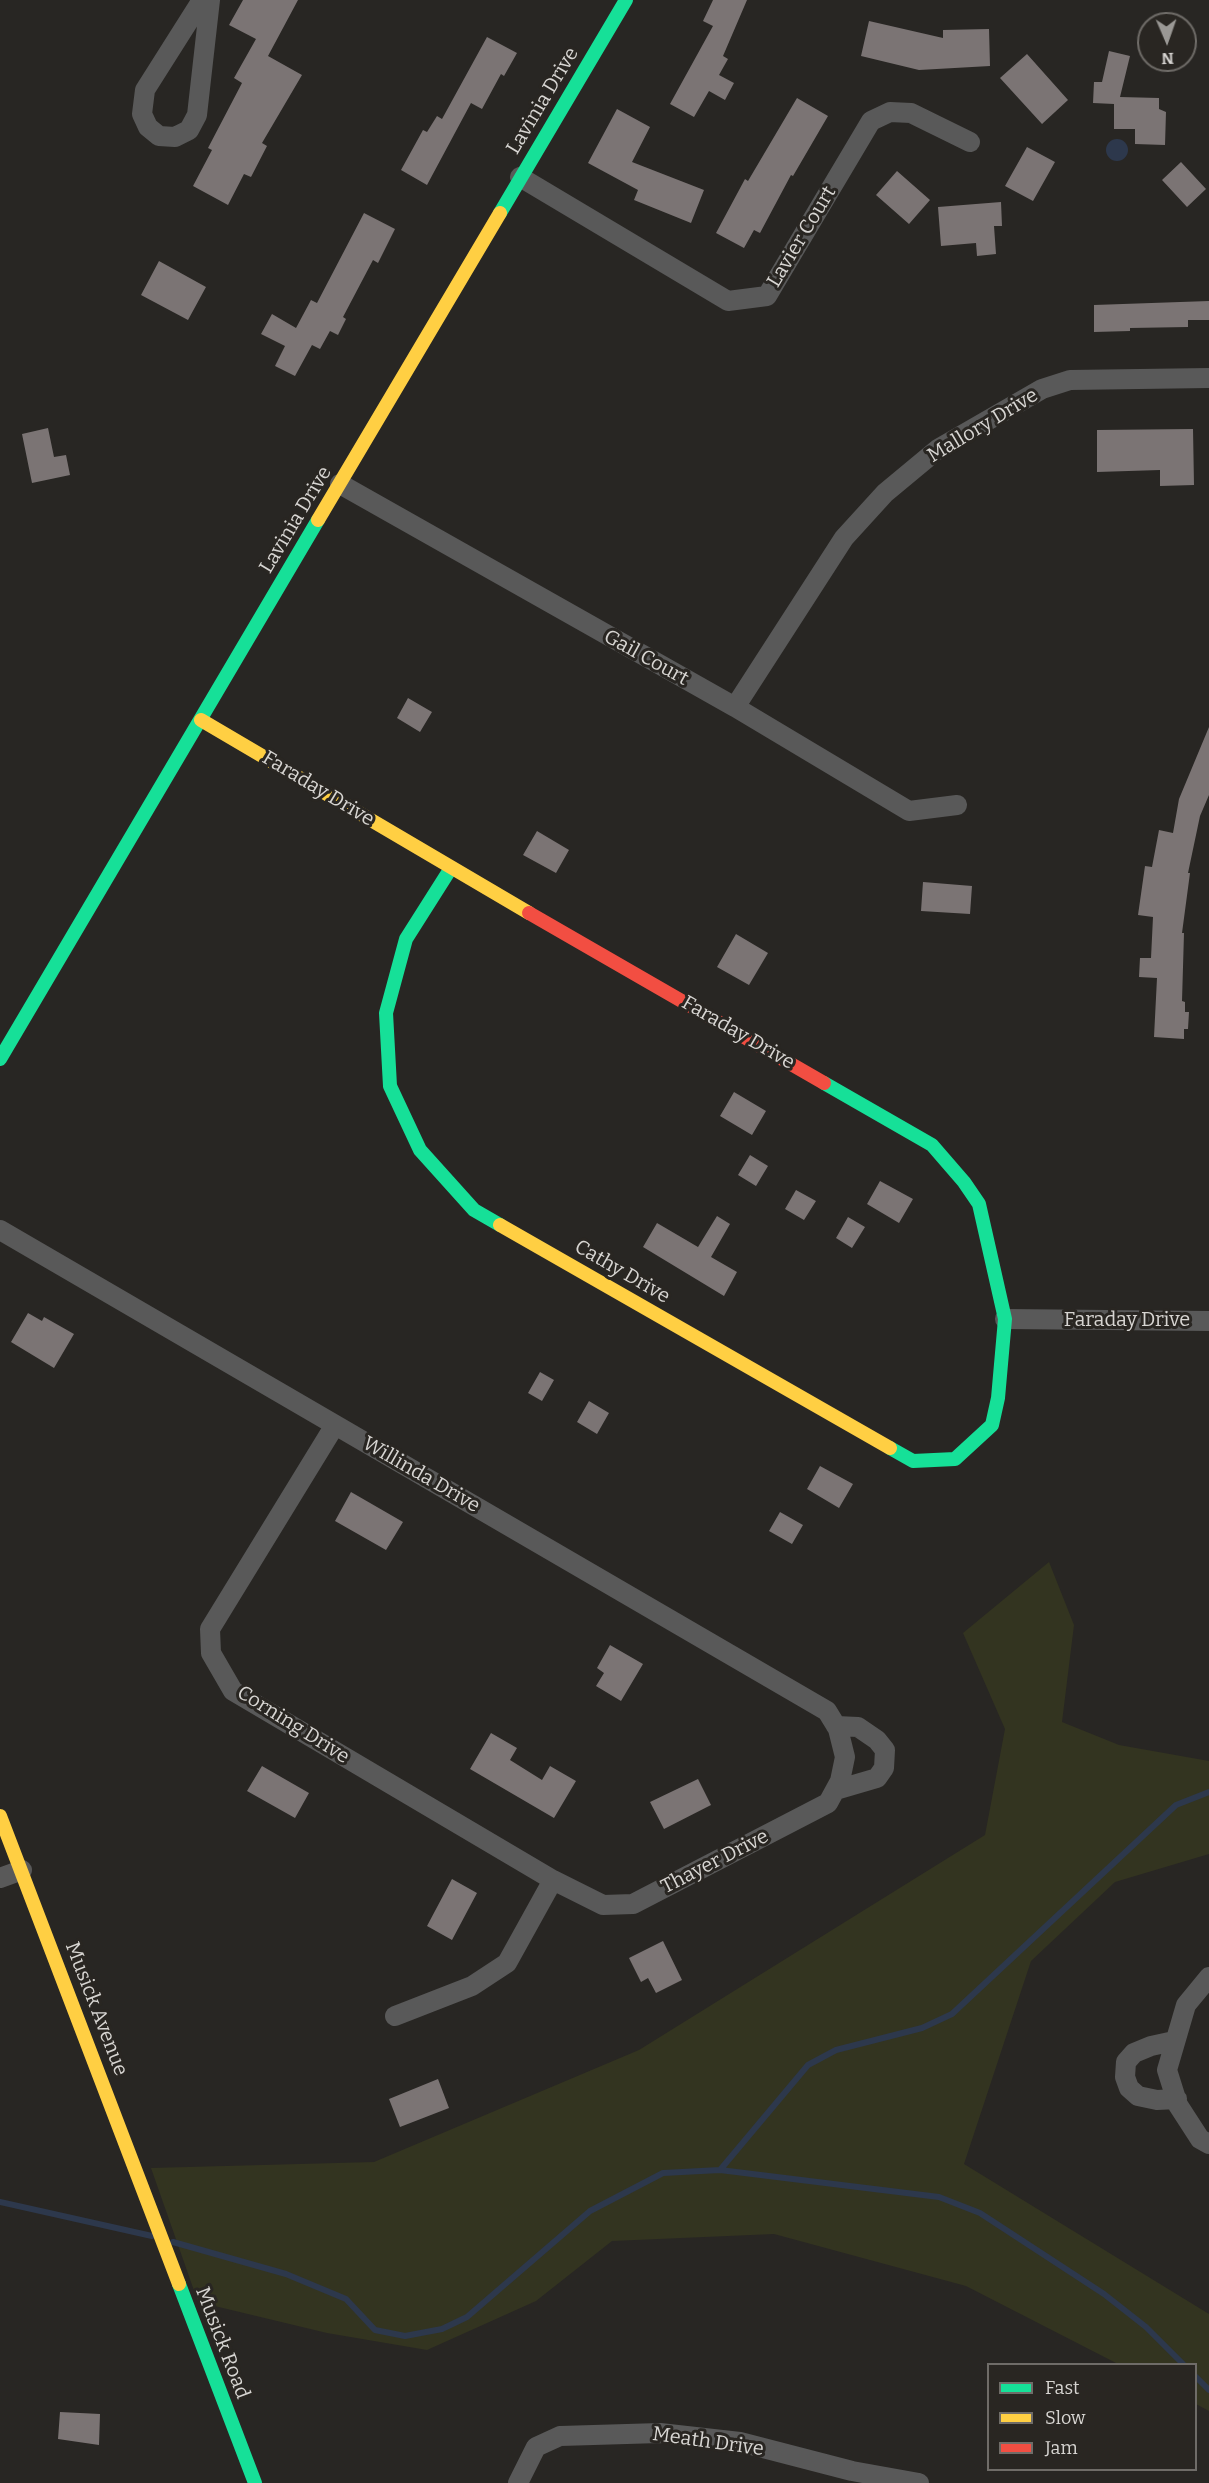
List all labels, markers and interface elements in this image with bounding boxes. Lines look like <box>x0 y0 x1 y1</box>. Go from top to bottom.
north arrow <box>1137 12 1197 72</box>
street label: Lavinia Drive <box>502 43 584 159</box>
text: N <box>1161 49 1174 68</box>
street label: Lavier Court <box>762 182 842 292</box>
street label: Mallory Drive <box>923 384 1043 468</box>
street label: Lavinia Drive <box>255 462 337 578</box>
street label: Gail Court <box>599 625 693 691</box>
street label: Faraday Drive <box>258 746 378 832</box>
street label: Faraday Drive <box>677 991 799 1075</box>
street label: Cathy Drive <box>570 1235 674 1309</box>
street label: Faraday Drive <box>1064 1308 1190 1332</box>
street label: Willinda Drive <box>358 1432 484 1518</box>
street label: Corning Drive <box>232 1681 354 1769</box>
street label: Thayer Drive <box>657 1825 773 1899</box>
street label: Musick Avenue <box>59 1939 133 2079</box>
street label: Musick Road <box>190 2284 254 2402</box>
legend <box>987 2363 1197 2471</box>
text: Fast <box>1045 2377 1080 2399</box>
text: Slow <box>1045 2407 1085 2429</box>
street label: Meath Drive <box>651 2422 765 2462</box>
text: Jam <box>1045 2437 1078 2459</box>

